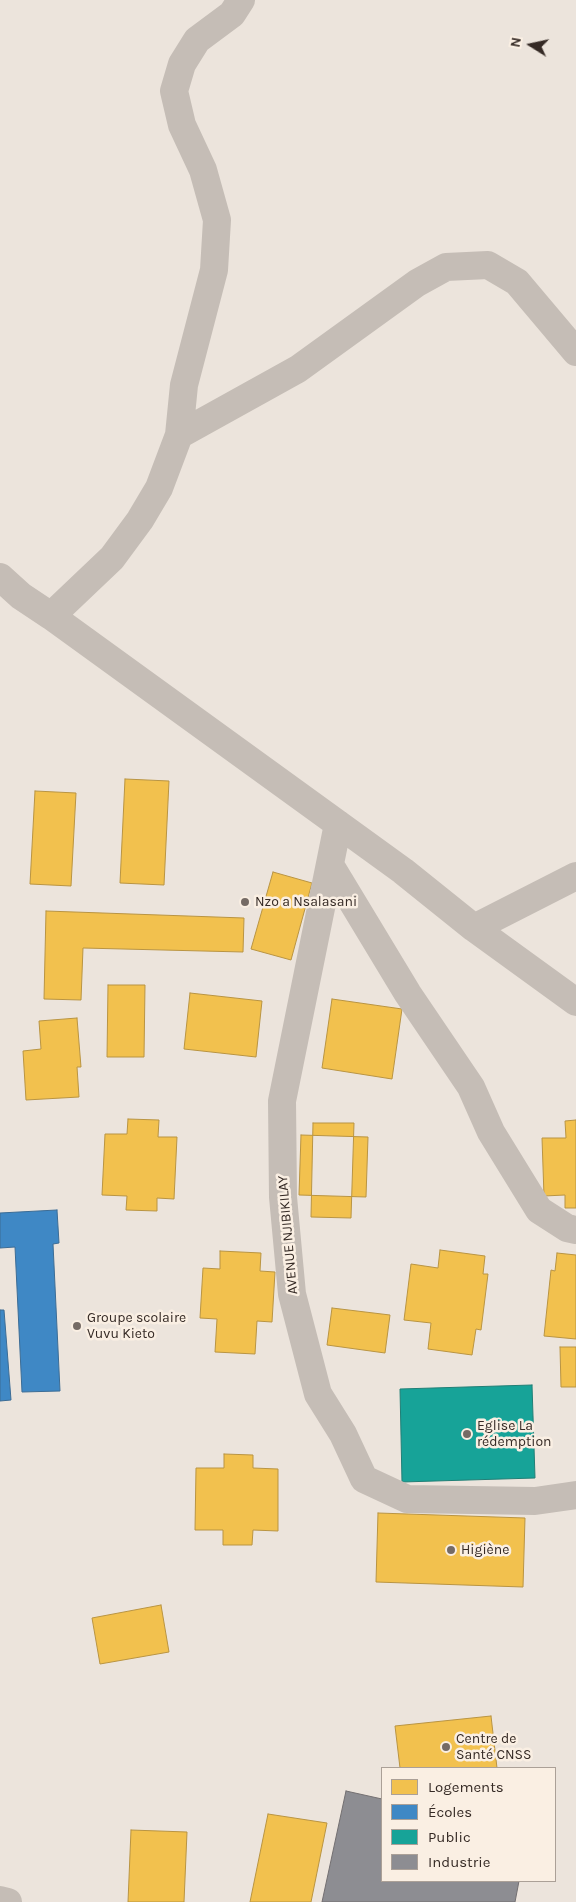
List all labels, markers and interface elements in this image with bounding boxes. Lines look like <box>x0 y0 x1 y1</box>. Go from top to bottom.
north arrow <box>506 20 556 70</box>
text: N <box>506 36 525 49</box>
place label: Nzo a Nsalasani <box>255 894 357 910</box>
marker: Nzo a Nsalasani <box>239 896 251 908</box>
street label: AVENUE NJIBIKILAY <box>274 1175 302 1295</box>
place label: Groupe scolaire Vuvu Kieto <box>87 1310 186 1342</box>
marker: Groupe scolaire Vuvu Kieto <box>71 1320 83 1332</box>
place label: Eglise La rédemption <box>477 1418 552 1450</box>
marker: Eglise La rédemption <box>461 1428 473 1440</box>
place label: Higiène <box>461 1542 509 1558</box>
marker: Higiène <box>445 1544 457 1556</box>
place label: Centre de Santé CNSS <box>456 1731 531 1764</box>
marker: Centre de Santé CNSS <box>440 1741 452 1753</box>
legend <box>381 1767 556 1882</box>
text: Logements <box>428 1778 504 1796</box>
text: Écoles <box>428 1803 472 1821</box>
text: Public <box>428 1828 471 1846</box>
text: Industrie <box>428 1853 490 1871</box>

